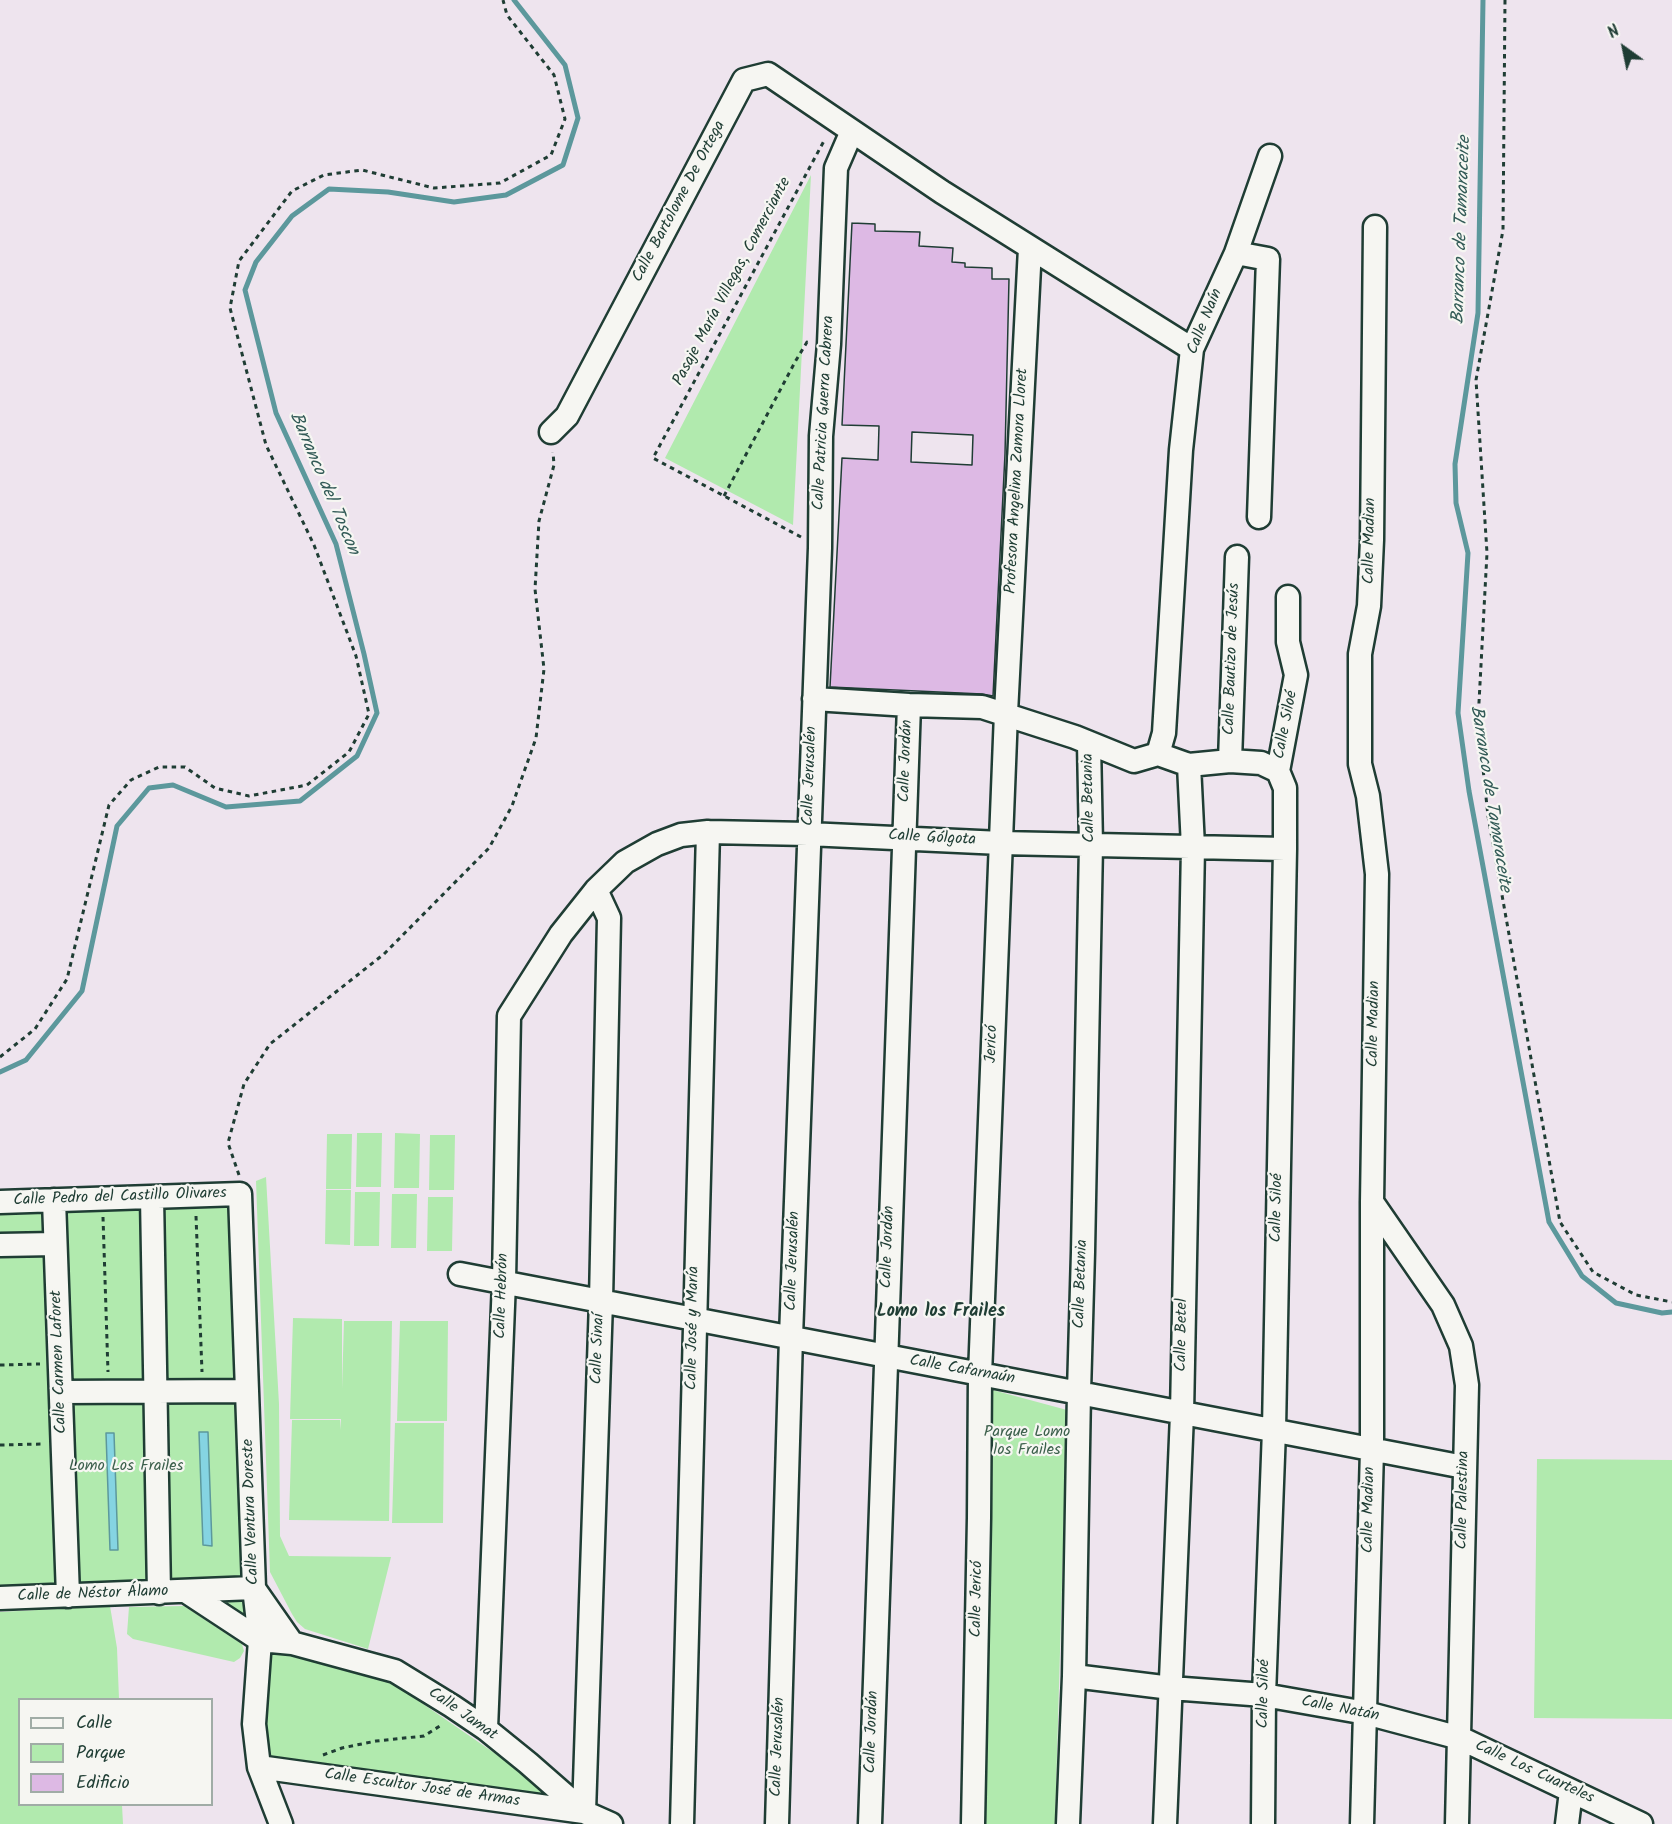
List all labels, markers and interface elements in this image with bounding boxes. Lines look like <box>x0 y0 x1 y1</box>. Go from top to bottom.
north arrow <box>1594 18 1654 78</box>
text: N <box>1603 19 1625 46</box>
street label: Calle Bartolome De Ortega <box>629 118 731 286</box>
water label: Barranco de Tamaraceite <box>1449 136 1477 324</box>
street label: Pasaje María Villegas, Comerciante <box>670 175 796 389</box>
street label: Calle Naín <box>1184 286 1228 358</box>
street label: Calle Patricia Guerra Cabrera <box>810 315 840 511</box>
street label: Profesora Angelina Zamora Lloret <box>1002 368 1034 594</box>
water label: Barranco del Toscon <box>283 409 363 559</box>
street label: Calle Madian <box>1361 498 1381 584</box>
street label: Calle Bautizo de Jesús <box>1221 583 1245 735</box>
street label: Calle Siloé <box>1271 689 1303 761</box>
water label: Barranco de Tamaraceite <box>1464 704 1514 894</box>
street label: Calle Jordán <box>896 719 918 803</box>
street label: Calle Jerusalén <box>800 726 822 826</box>
street label: Calle Betania <box>1080 753 1100 843</box>
street label: Calle Gólgota <box>888 827 976 851</box>
street label: Calle Madian <box>1365 981 1385 1067</box>
street label: Jericó <box>983 1025 1003 1063</box>
street label: Calle Siloé <box>1268 1173 1288 1243</box>
street label: Calle Pedro del Castillo Olivares <box>13 1185 227 1211</box>
street label: Calle Jordán <box>878 1205 900 1289</box>
street label: Calle Jerusalén <box>783 1211 805 1311</box>
street label: Calle Betania <box>1071 1239 1093 1329</box>
street label: Calle Hebrón <box>492 1253 514 1339</box>
street label: Calle José y María <box>683 1266 705 1390</box>
street label: Calle Carmen Laforet <box>48 1290 72 1434</box>
street label: Calle Betel <box>1173 1298 1193 1372</box>
district label: Lomo los Frailes <box>877 1302 1005 1324</box>
street label: Calle Sinaí <box>588 1313 610 1385</box>
street label: Calle Cafarnaún <box>908 1352 1016 1390</box>
park label: Parque Lomo los Frailes <box>984 1423 1070 1461</box>
street label: Calle Ventura Doreste <box>240 1439 264 1585</box>
street label: Calle Palestina <box>1454 1450 1474 1550</box>
park label: Lomo Los Frailes <box>69 1457 183 1477</box>
street label: Calle Madian <box>1360 1467 1380 1553</box>
street label: Calle Jericó <box>968 1560 988 1638</box>
street label: Calle de Néstor Álamo <box>17 1583 169 1607</box>
street label: Calle Siloé <box>1255 1659 1275 1729</box>
street label: Calle Jamat <box>424 1684 500 1746</box>
street label: Calle Jordán <box>862 1690 884 1774</box>
street label: Calle Natán <box>1299 1693 1381 1727</box>
street label: Calle Jerusalén <box>768 1697 790 1797</box>
legend <box>18 1698 213 1806</box>
text: Calle <box>76 1709 112 1738</box>
street label: Calle Los Cuarteles <box>1471 1737 1597 1809</box>
text: Parque <box>76 1739 125 1768</box>
street label: Calle Escultor José de Armas <box>323 1766 521 1812</box>
text: Edificio <box>76 1769 130 1798</box>

